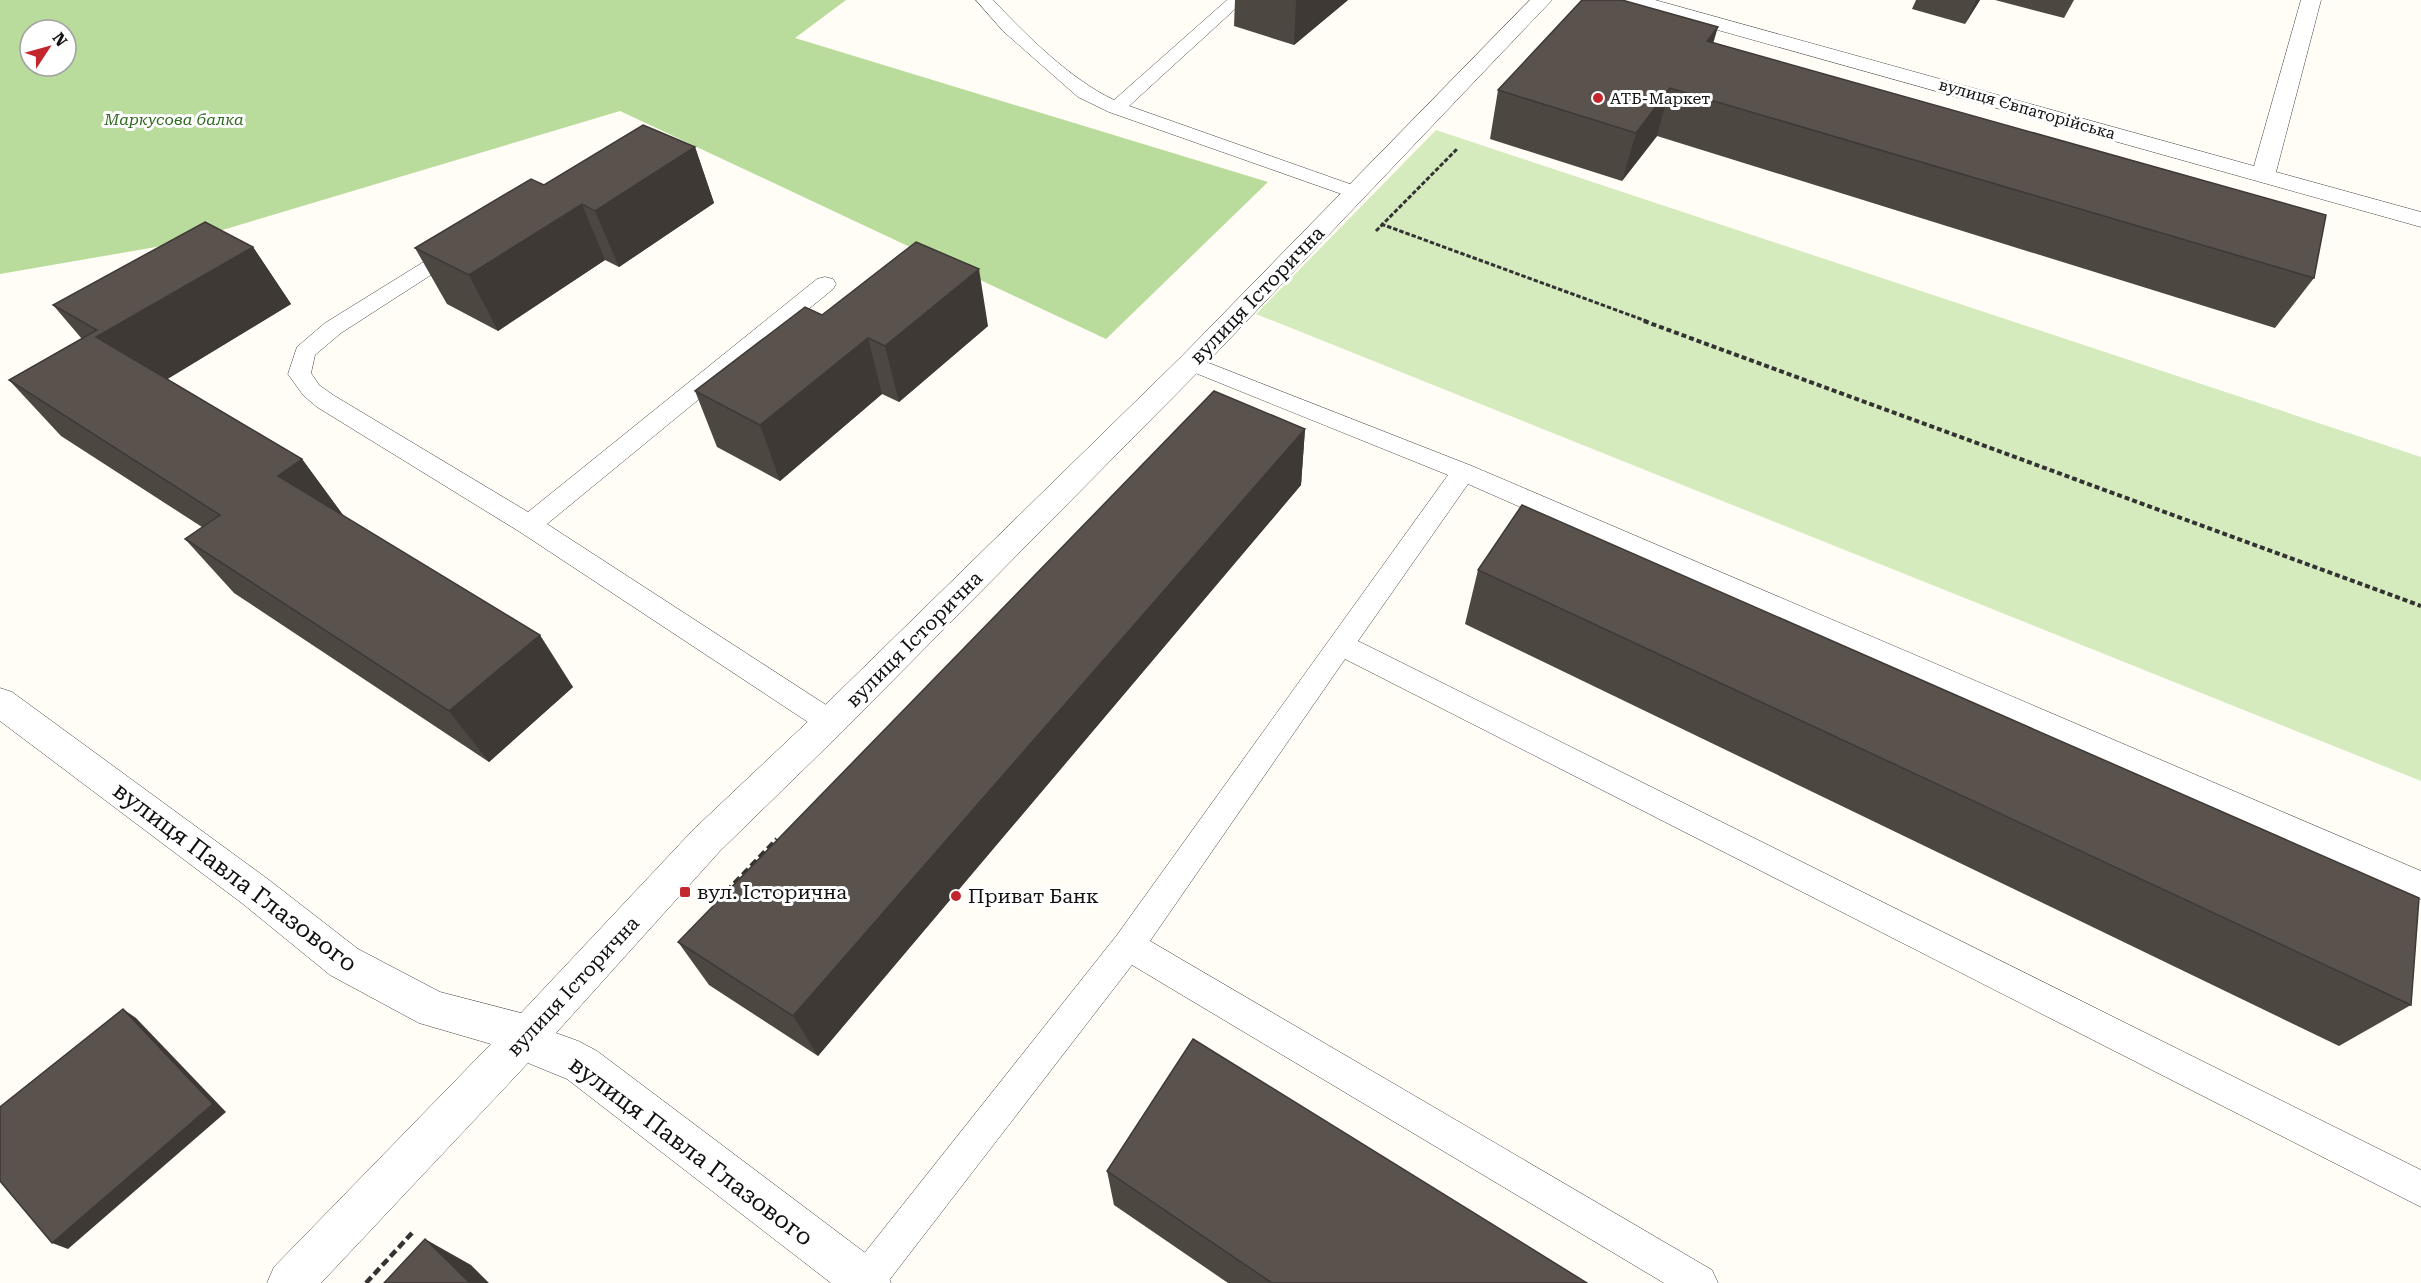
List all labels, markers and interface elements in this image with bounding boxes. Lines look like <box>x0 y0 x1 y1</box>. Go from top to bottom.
north arrow <box>18 18 78 78</box>
text: N <box>48 29 71 50</box>
street label: вулиця Євпаторійська <box>1937 75 2118 143</box>
place label: АТБ-Маркет <box>1610 89 1710 108</box>
marker: АТБ-Маркет <box>1591 91 1605 105</box>
park label: Маркусова балка <box>103 110 244 129</box>
street label: вулиця Історична <box>1185 221 1329 369</box>
street label: вулиця Історична <box>841 566 987 712</box>
street label: вулиця Павла Глазового <box>108 776 362 978</box>
place label: вул. Історична <box>697 880 847 904</box>
place label: Приват Банк <box>968 884 1099 908</box>
marker: вул. Історична <box>678 885 692 899</box>
marker: Приват Банк <box>949 889 963 903</box>
street label: вулиця Історична <box>502 911 644 1061</box>
street label: вулиця Павла Глазового <box>564 1050 818 1252</box>

